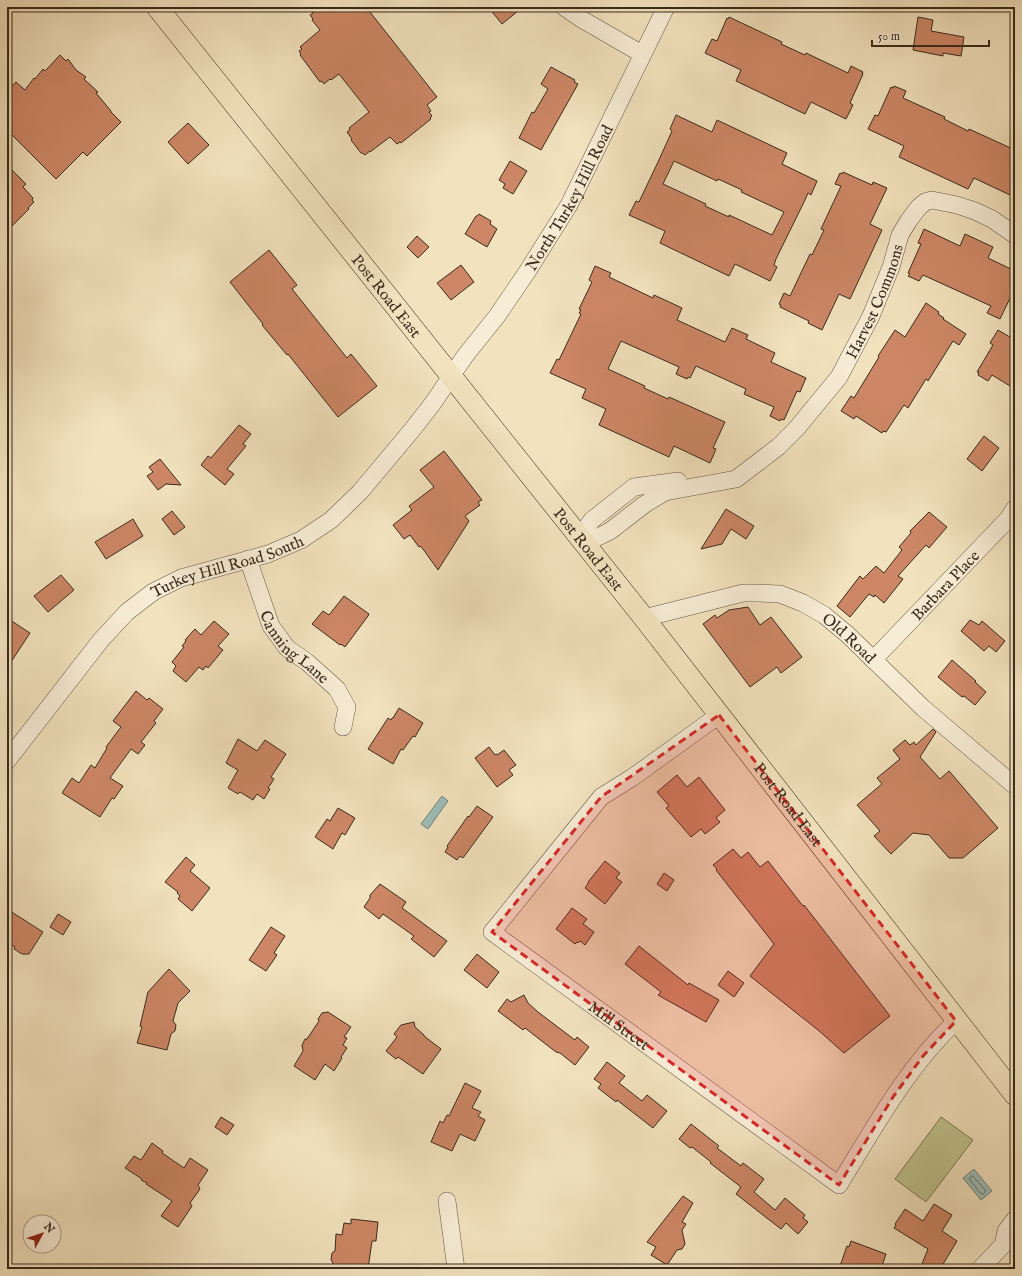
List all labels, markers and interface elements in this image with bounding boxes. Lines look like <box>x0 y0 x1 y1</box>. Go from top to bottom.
scale bar <box>872 22 989 48</box>
text: 50 m <box>878 29 900 44</box>
street label: North Turkey Hill Road <box>522 122 619 275</box>
street label: Harvest Commons <box>842 242 909 363</box>
street label: Post Road East <box>346 251 425 343</box>
street label: Post Road East <box>548 504 627 596</box>
street label: Turkey Hill Road South <box>148 532 308 603</box>
street label: Barbara Place <box>908 547 985 626</box>
street label: Canning Lane <box>254 608 332 689</box>
street label: Old Road <box>817 610 879 669</box>
street label: Post Road East <box>748 759 826 852</box>
street label: Mill Street <box>584 997 653 1056</box>
north arrow <box>22 1214 62 1254</box>
text: N <box>40 1219 58 1237</box>

